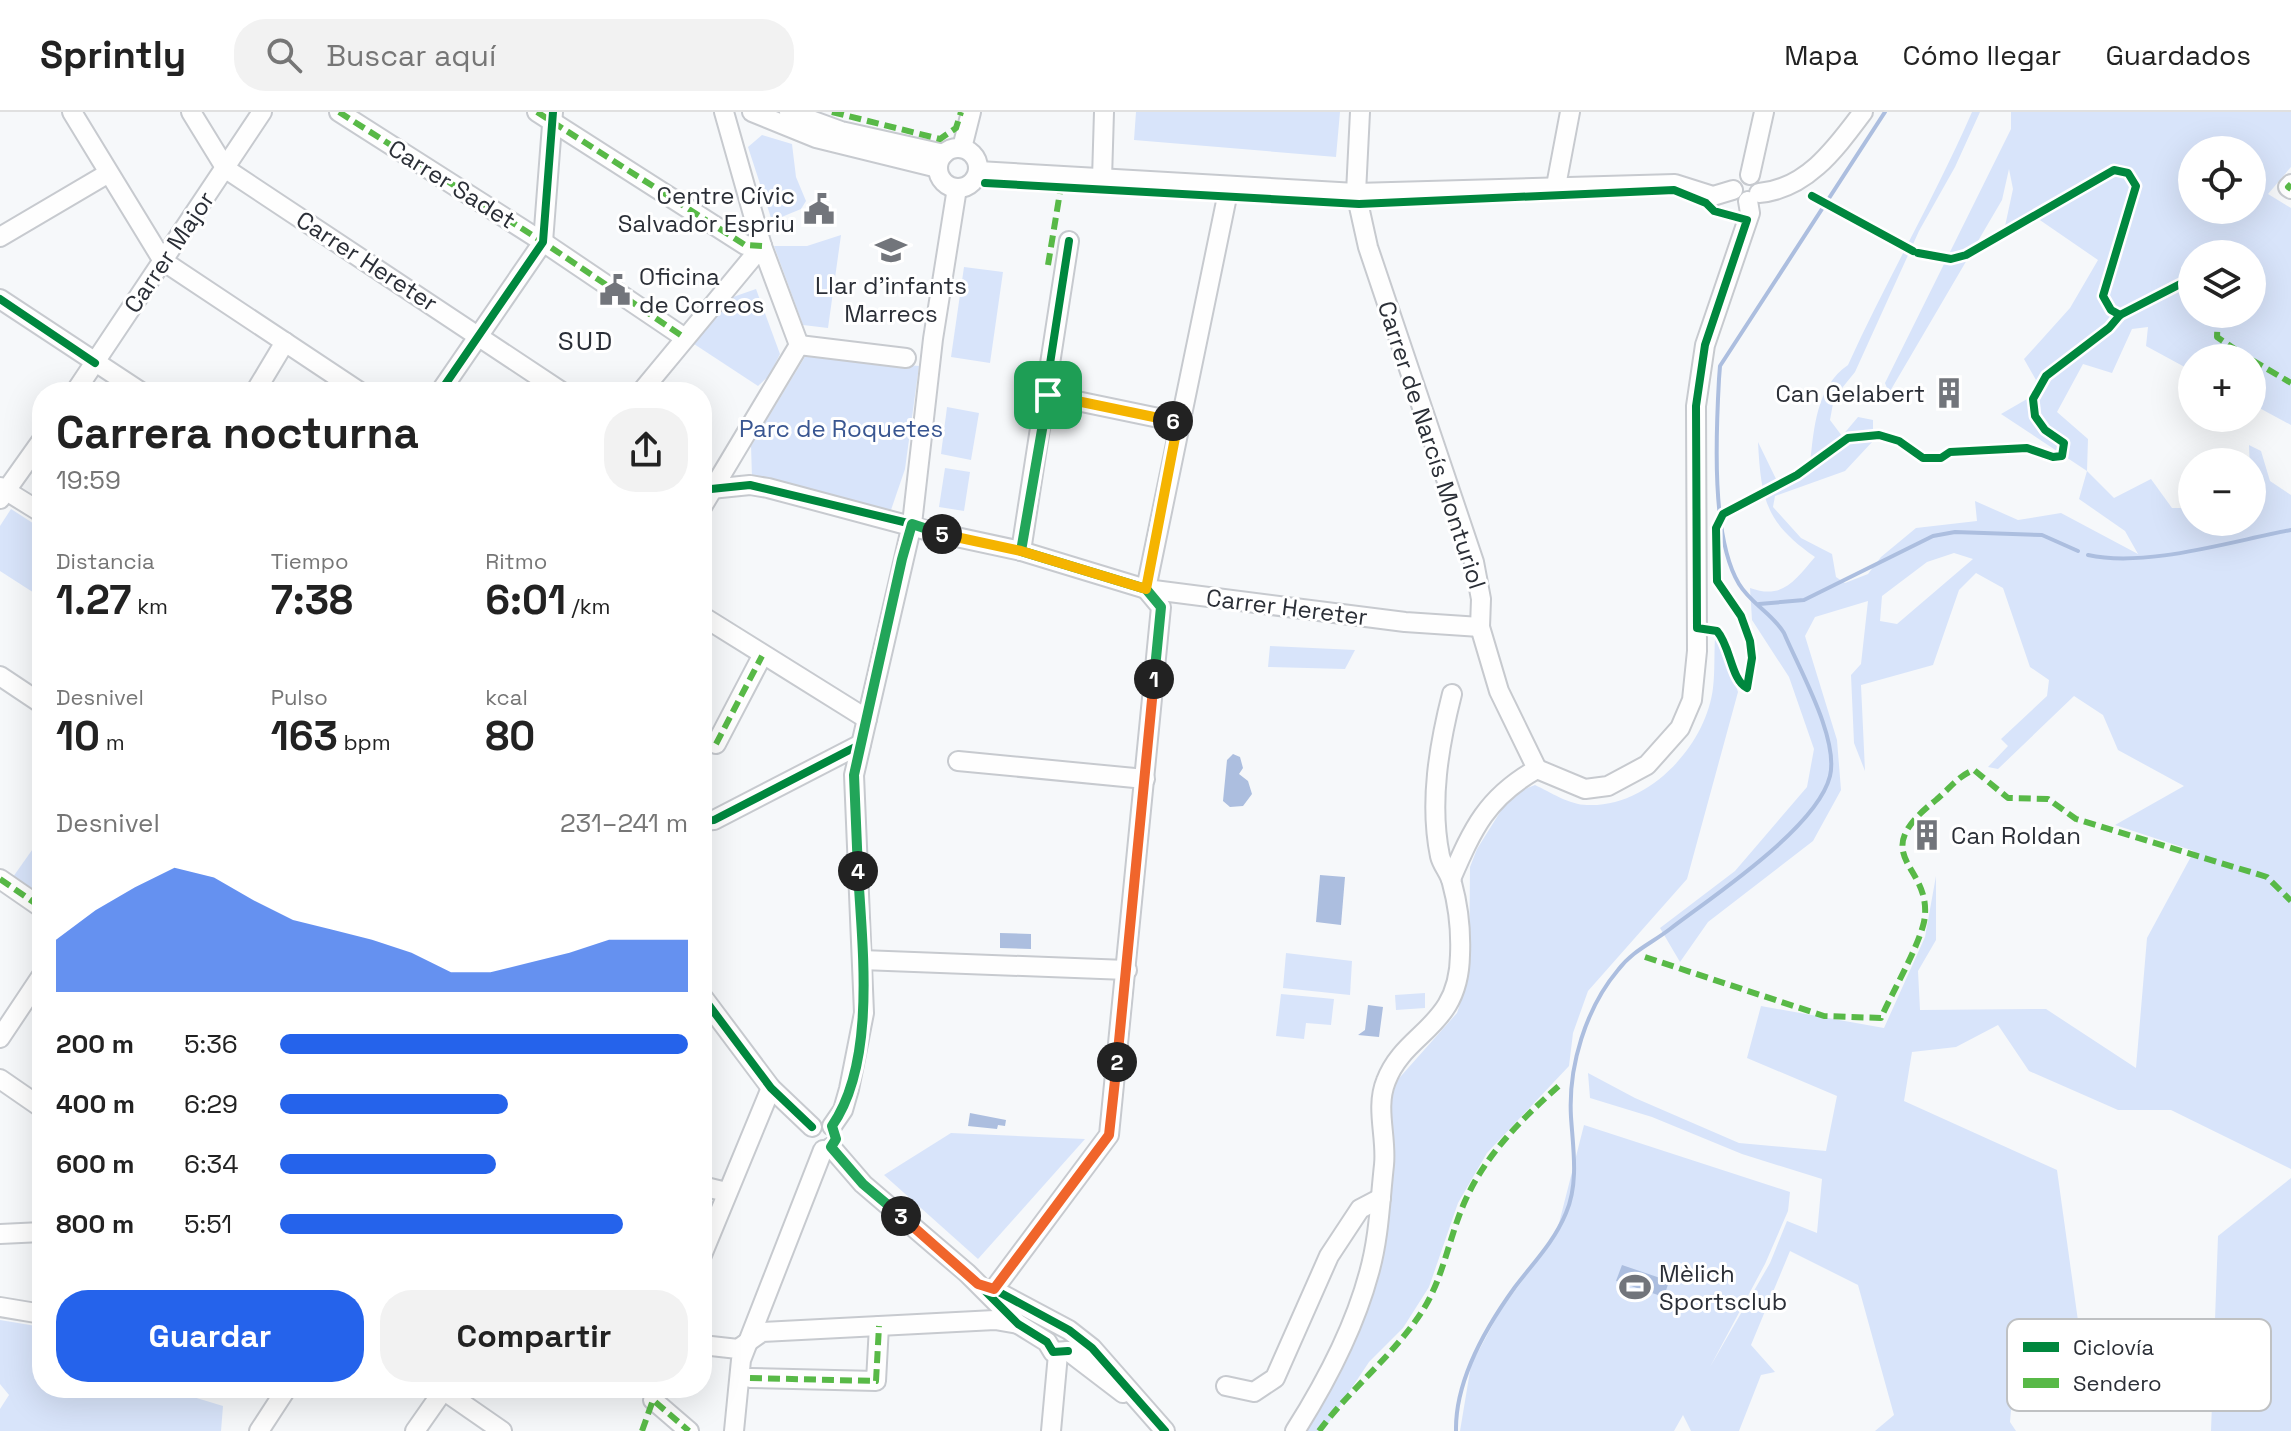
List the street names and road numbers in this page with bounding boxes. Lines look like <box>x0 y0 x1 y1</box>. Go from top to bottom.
street label: Carrer Sadet <box>382 133 522 235</box>
street label: Carrer Major <box>117 185 221 319</box>
street label: Carrer Hereter <box>290 204 444 318</box>
street label: Carrer de Narcís Monturiol <box>1371 297 1493 593</box>
street label: Carrer Hereter <box>1204 582 1370 632</box>

